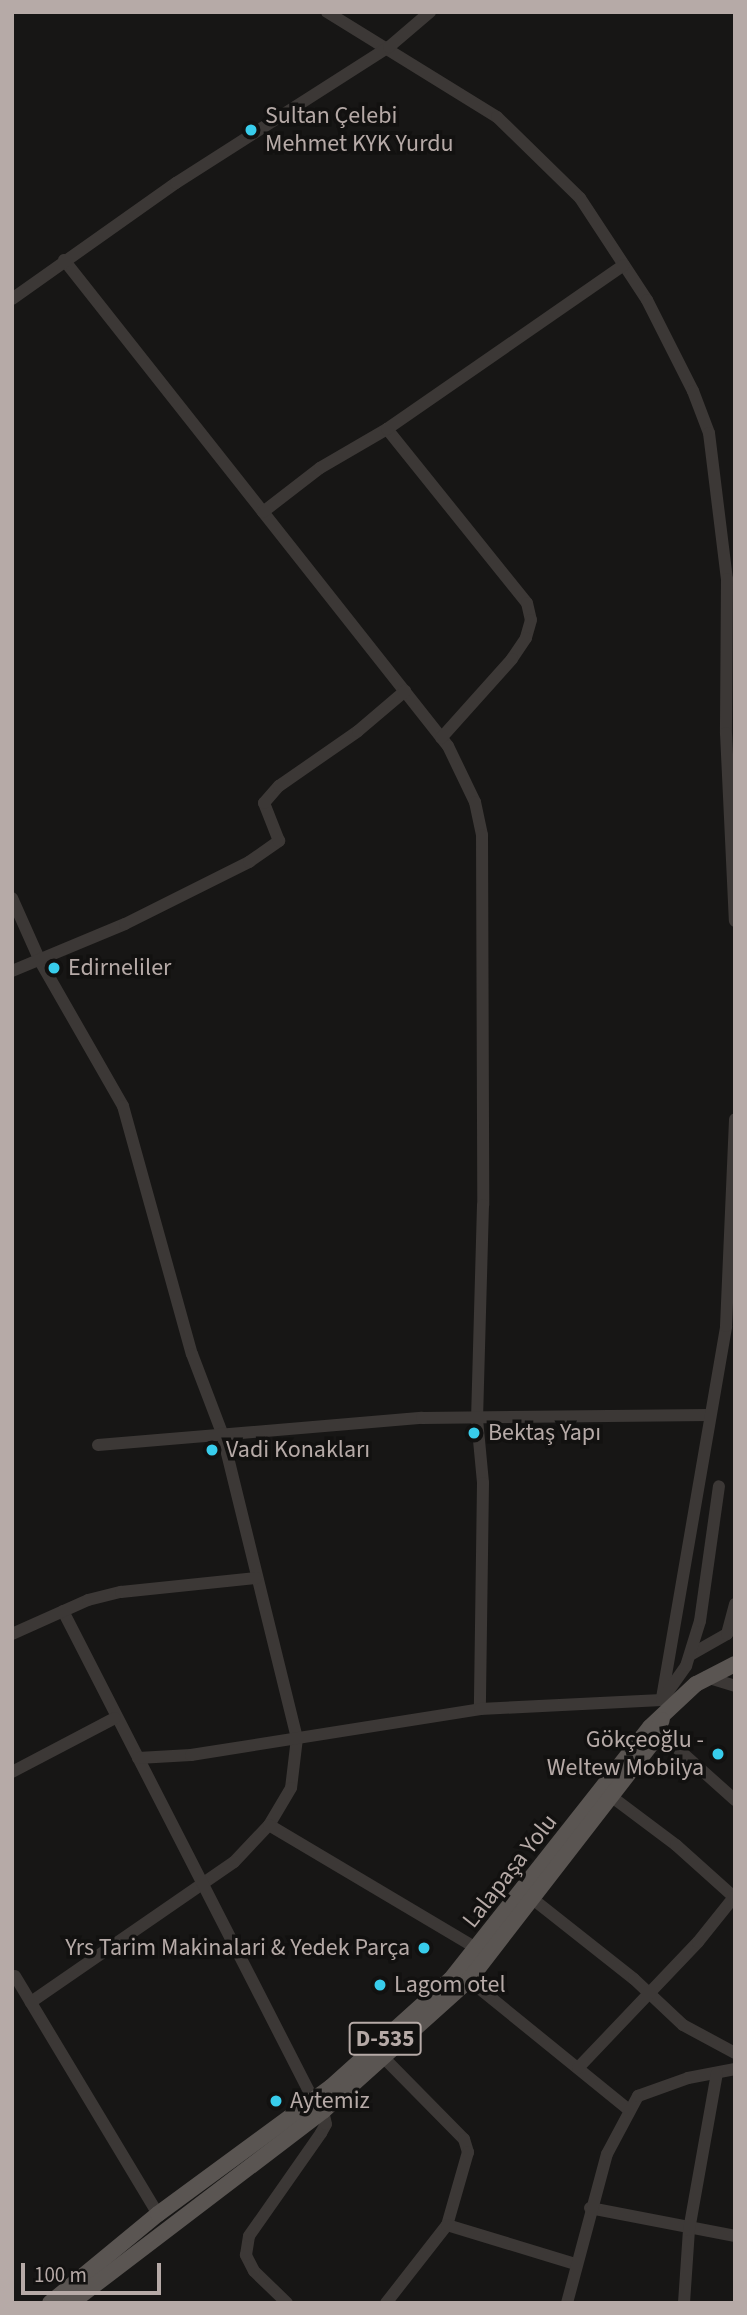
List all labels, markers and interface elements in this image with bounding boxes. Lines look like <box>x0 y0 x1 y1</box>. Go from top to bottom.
place label: Sultan Çelebi Mehmet KYK Yurdu <box>265 102 454 158</box>
marker: Sultan Çelebi Mehmet KYK Yurdu <box>243 122 259 138</box>
place label: Edirneliler <box>68 954 171 982</box>
marker: Edirneliler <box>46 960 62 976</box>
place label: Bektaş Yapı <box>488 1419 601 1447</box>
marker: Bektaş Yapı <box>466 1425 482 1441</box>
place label: Vadi Konakları <box>226 1436 370 1464</box>
marker: Vadi Konakları <box>204 1442 220 1458</box>
place label: Gökçeoğlu - Weltew Mobilya <box>547 1726 704 1782</box>
marker: Gökçeoğlu - Weltew Mobilya <box>710 1746 726 1762</box>
street label: Lalapaşa Yolu <box>457 1808 563 1934</box>
place label: Yrs Tarim Makinalari & Yedek Parça <box>65 1934 410 1962</box>
marker: Yrs Tarim Makinalari & Yedek Parça <box>416 1940 432 1956</box>
place label: Lagom otel <box>394 1971 506 1999</box>
marker: Lagom otel <box>372 1977 388 1993</box>
road number: D-535 <box>348 2020 422 2058</box>
place label: Aytemiz <box>290 2087 370 2115</box>
marker: Aytemiz <box>268 2093 284 2109</box>
scale bar <box>24 2248 164 2292</box>
text: 100 m <box>34 2260 87 2290</box>

